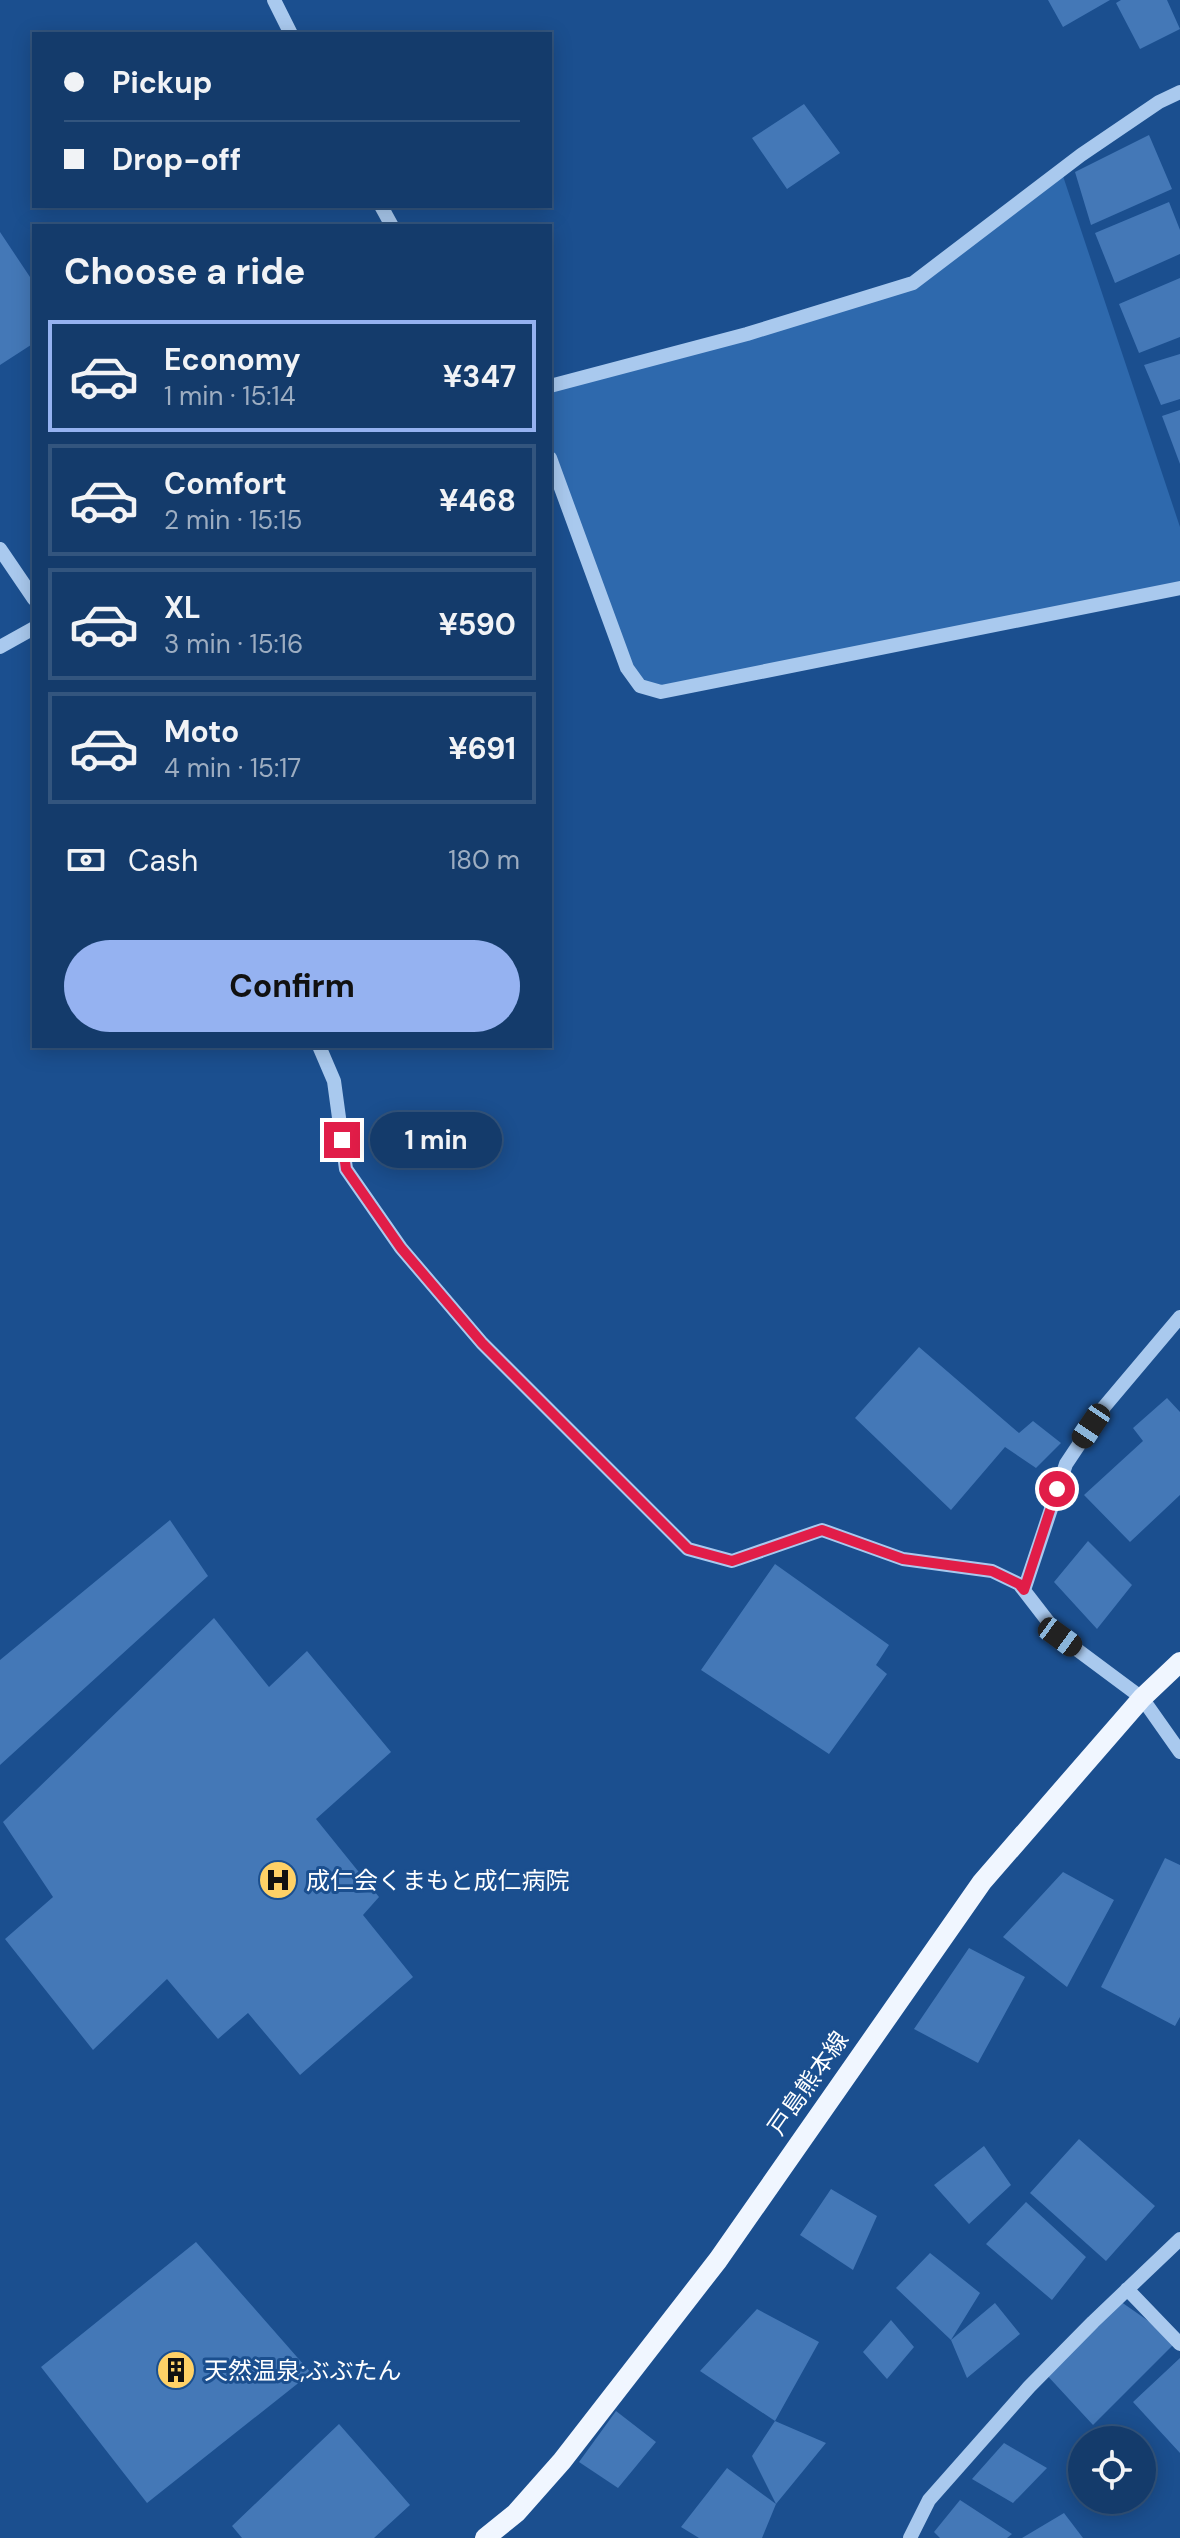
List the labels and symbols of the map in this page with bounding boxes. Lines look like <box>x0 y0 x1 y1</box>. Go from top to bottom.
callout: 1 min <box>370 1112 502 1168</box>
route end <box>324 1122 360 1158</box>
car <box>1068 1399 1114 1453</box>
route start <box>1039 1471 1075 1507</box>
car <box>1034 1613 1086 1661</box>
hospital icon: 成仁会くまもと成仁病院 <box>257 1859 299 1901</box>
place label: 成仁会くまもと成仁病院 <box>306 1865 570 1896</box>
street label: 戸島熊本線 <box>761 2025 855 2141</box>
building icon: 天然温泉;ぶぶたん <box>155 2349 197 2391</box>
place label: 天然温泉;ぶぶたん <box>204 2355 401 2386</box>

